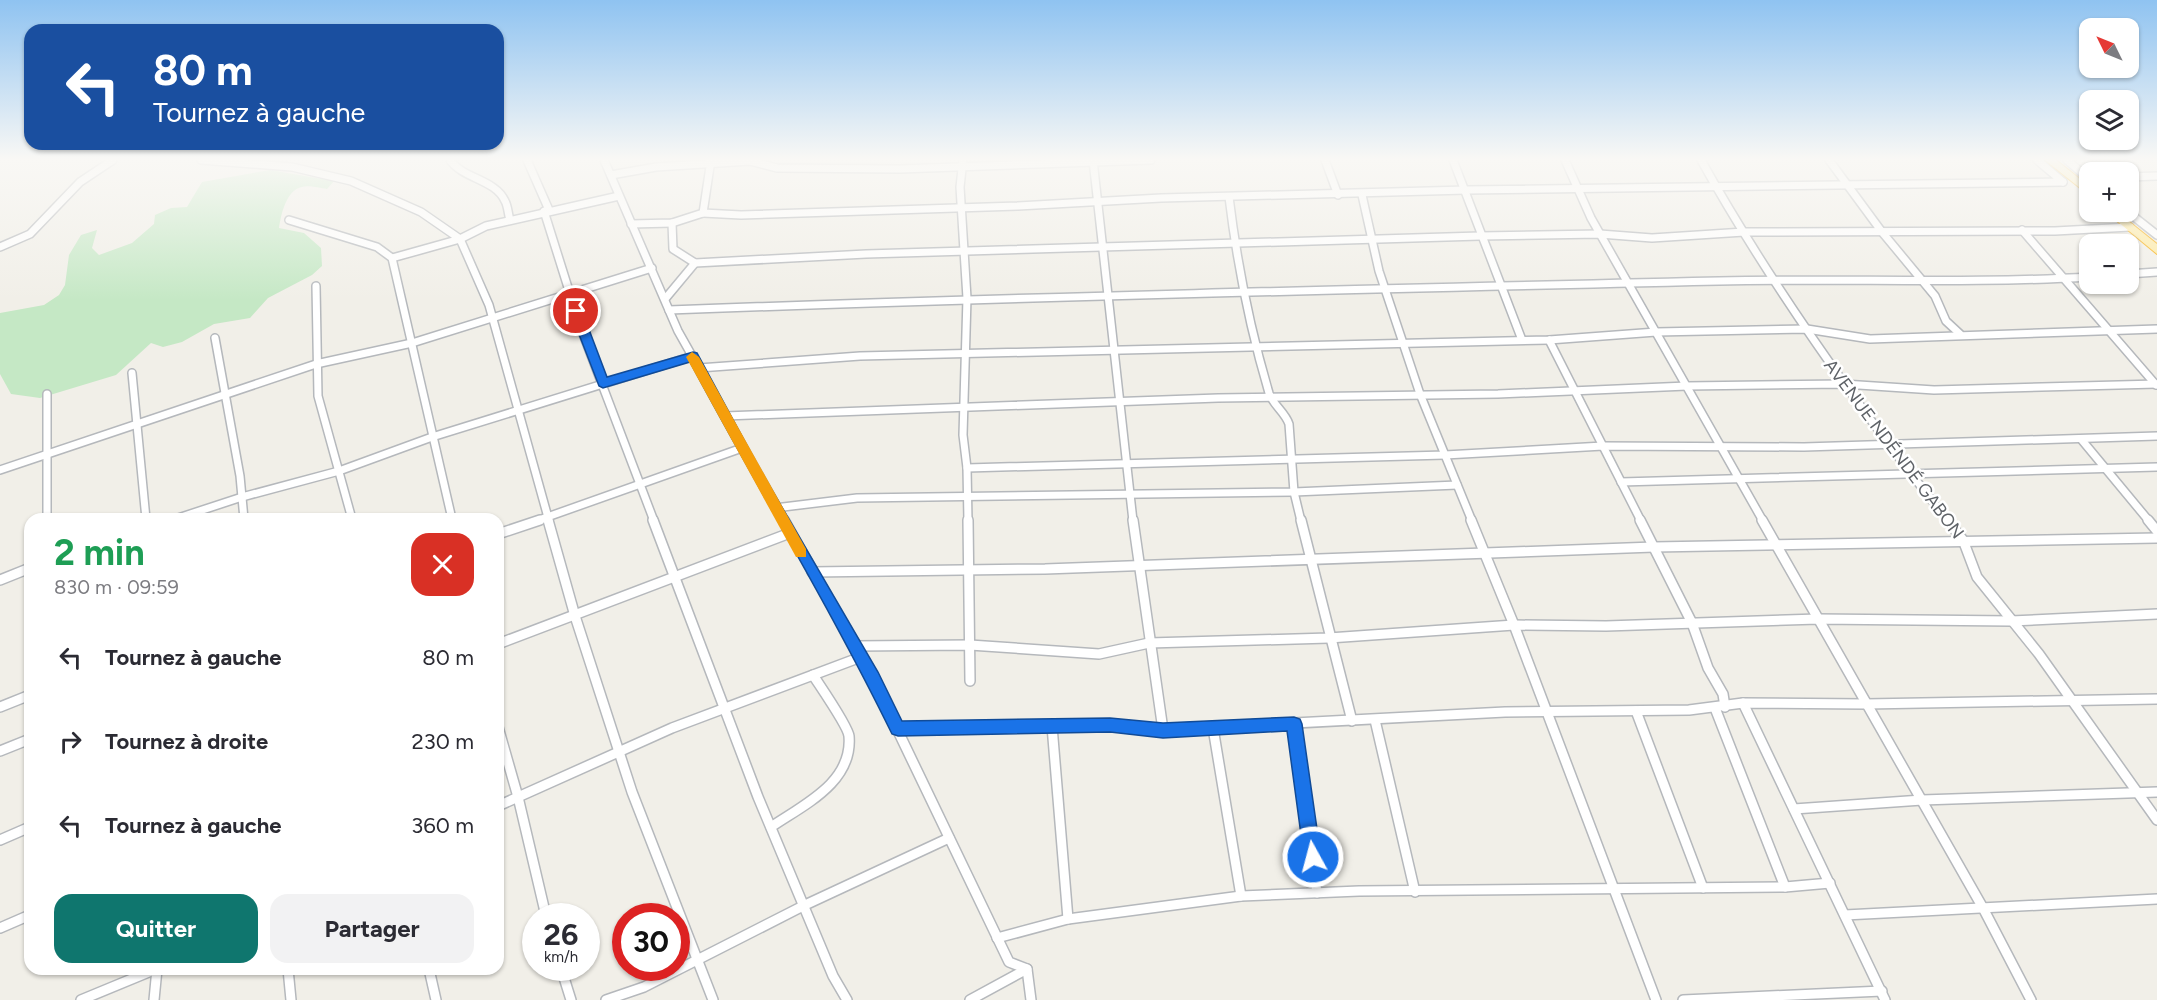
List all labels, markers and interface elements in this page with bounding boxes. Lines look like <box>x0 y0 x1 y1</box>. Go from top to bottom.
north arrow <box>2079 18 2139 78</box>
map controls <box>2079 18 2139 294</box>
text: 80 m <box>153 45 253 96</box>
icon: left <box>54 48 132 126</box>
button: layers <box>2079 90 2139 150</box>
text: Tournez à gauche <box>153 96 365 129</box>
button: + <box>2079 162 2139 222</box>
button: − <box>2079 234 2139 294</box>
pin <box>550 285 601 336</box>
icon: arrive <box>559 294 592 327</box>
street label: AVENUE NDÉNDÉ GABON <box>1819 355 1969 543</box>
text: 2 min <box>54 531 145 574</box>
button: close <box>411 533 474 596</box>
text: 830 m · 09:59 <box>54 575 179 599</box>
icon: left <box>54 641 87 674</box>
text: Tournez à gauche <box>105 644 281 671</box>
text: 80 m <box>422 644 474 671</box>
icon: right <box>54 725 87 758</box>
text: Tournez à droite <box>105 728 268 755</box>
text: 230 m <box>411 728 474 755</box>
icon: left <box>54 809 87 842</box>
text: Tournez à gauche <box>105 812 281 839</box>
text: 360 m <box>411 812 474 839</box>
position arrow <box>1281 825 1345 889</box>
button: Quitter <box>54 894 258 963</box>
button: Partager <box>270 894 474 963</box>
speed limit sign: 30 <box>612 903 690 981</box>
text: 26 <box>544 916 578 953</box>
text: km/h <box>544 948 578 966</box>

